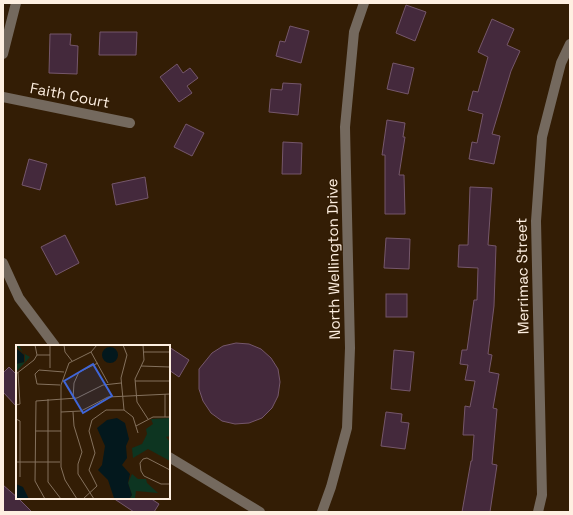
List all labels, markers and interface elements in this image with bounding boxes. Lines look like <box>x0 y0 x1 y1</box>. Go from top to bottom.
street label: Faith Court <box>28 78 112 112</box>
street label: North Wellington Drive <box>322 178 344 340</box>
street label: Merrimac Street <box>511 217 533 335</box>
inset map <box>16 345 170 499</box>

